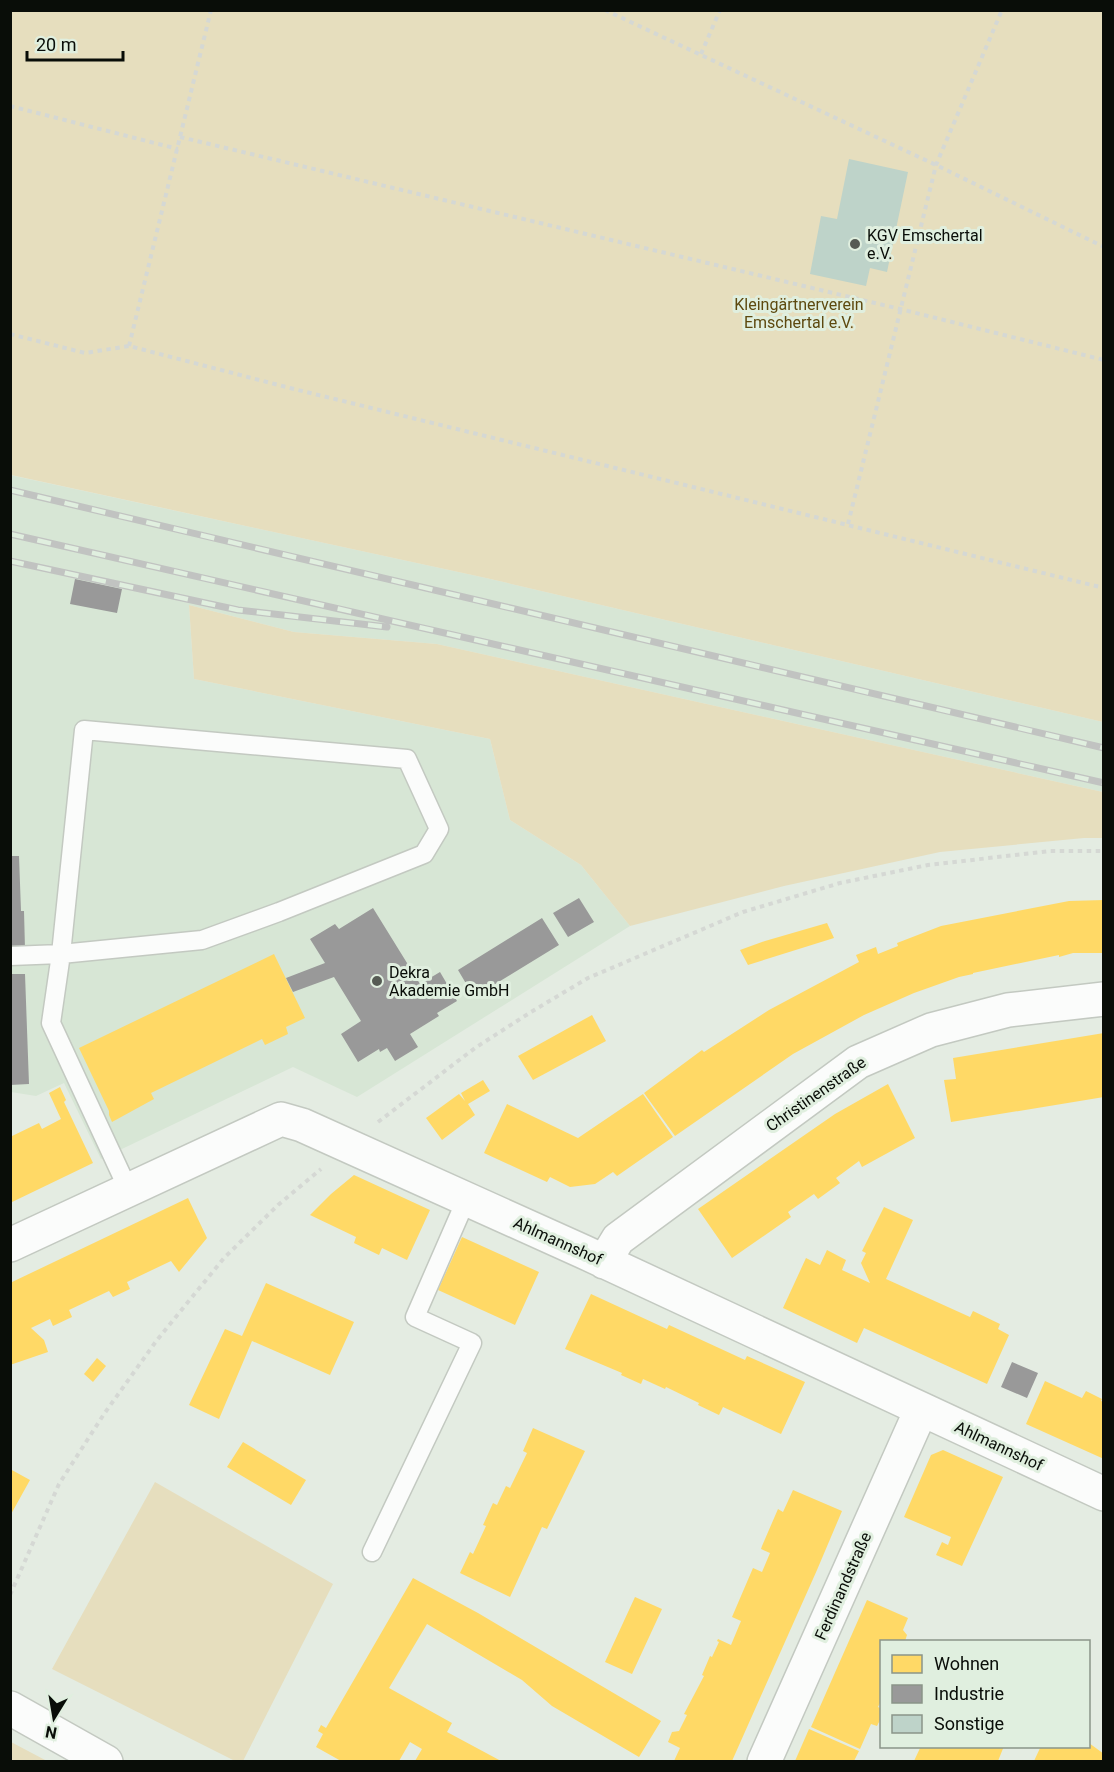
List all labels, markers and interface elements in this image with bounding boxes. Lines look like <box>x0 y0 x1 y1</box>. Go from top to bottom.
scale bar <box>27 24 123 62</box>
text: 20 m <box>36 34 76 55</box>
place label: KGV Emschertal e.V. <box>867 226 983 263</box>
marker: KGV Emschertal e.V. <box>848 237 862 251</box>
park label: Kleingärtnerverein Emschertal e.V. <box>734 295 864 332</box>
place label: Dekra Akademie GmbH <box>389 963 509 1000</box>
marker: Dekra Akademie GmbH <box>370 974 384 988</box>
street label: Christinenstraße <box>762 1053 870 1135</box>
street label: Ahlmannshof <box>511 1213 606 1269</box>
street label: Ahlmannshof <box>952 1417 1047 1475</box>
street label: Ferdinandstraße <box>811 1529 875 1643</box>
legend <box>880 1640 1090 1748</box>
text: Wohnen <box>934 1653 999 1674</box>
text: Industrie <box>934 1683 1004 1704</box>
north arrow <box>24 1688 84 1748</box>
text: Sonstige <box>934 1713 1004 1734</box>
text: N <box>44 1722 59 1743</box>

